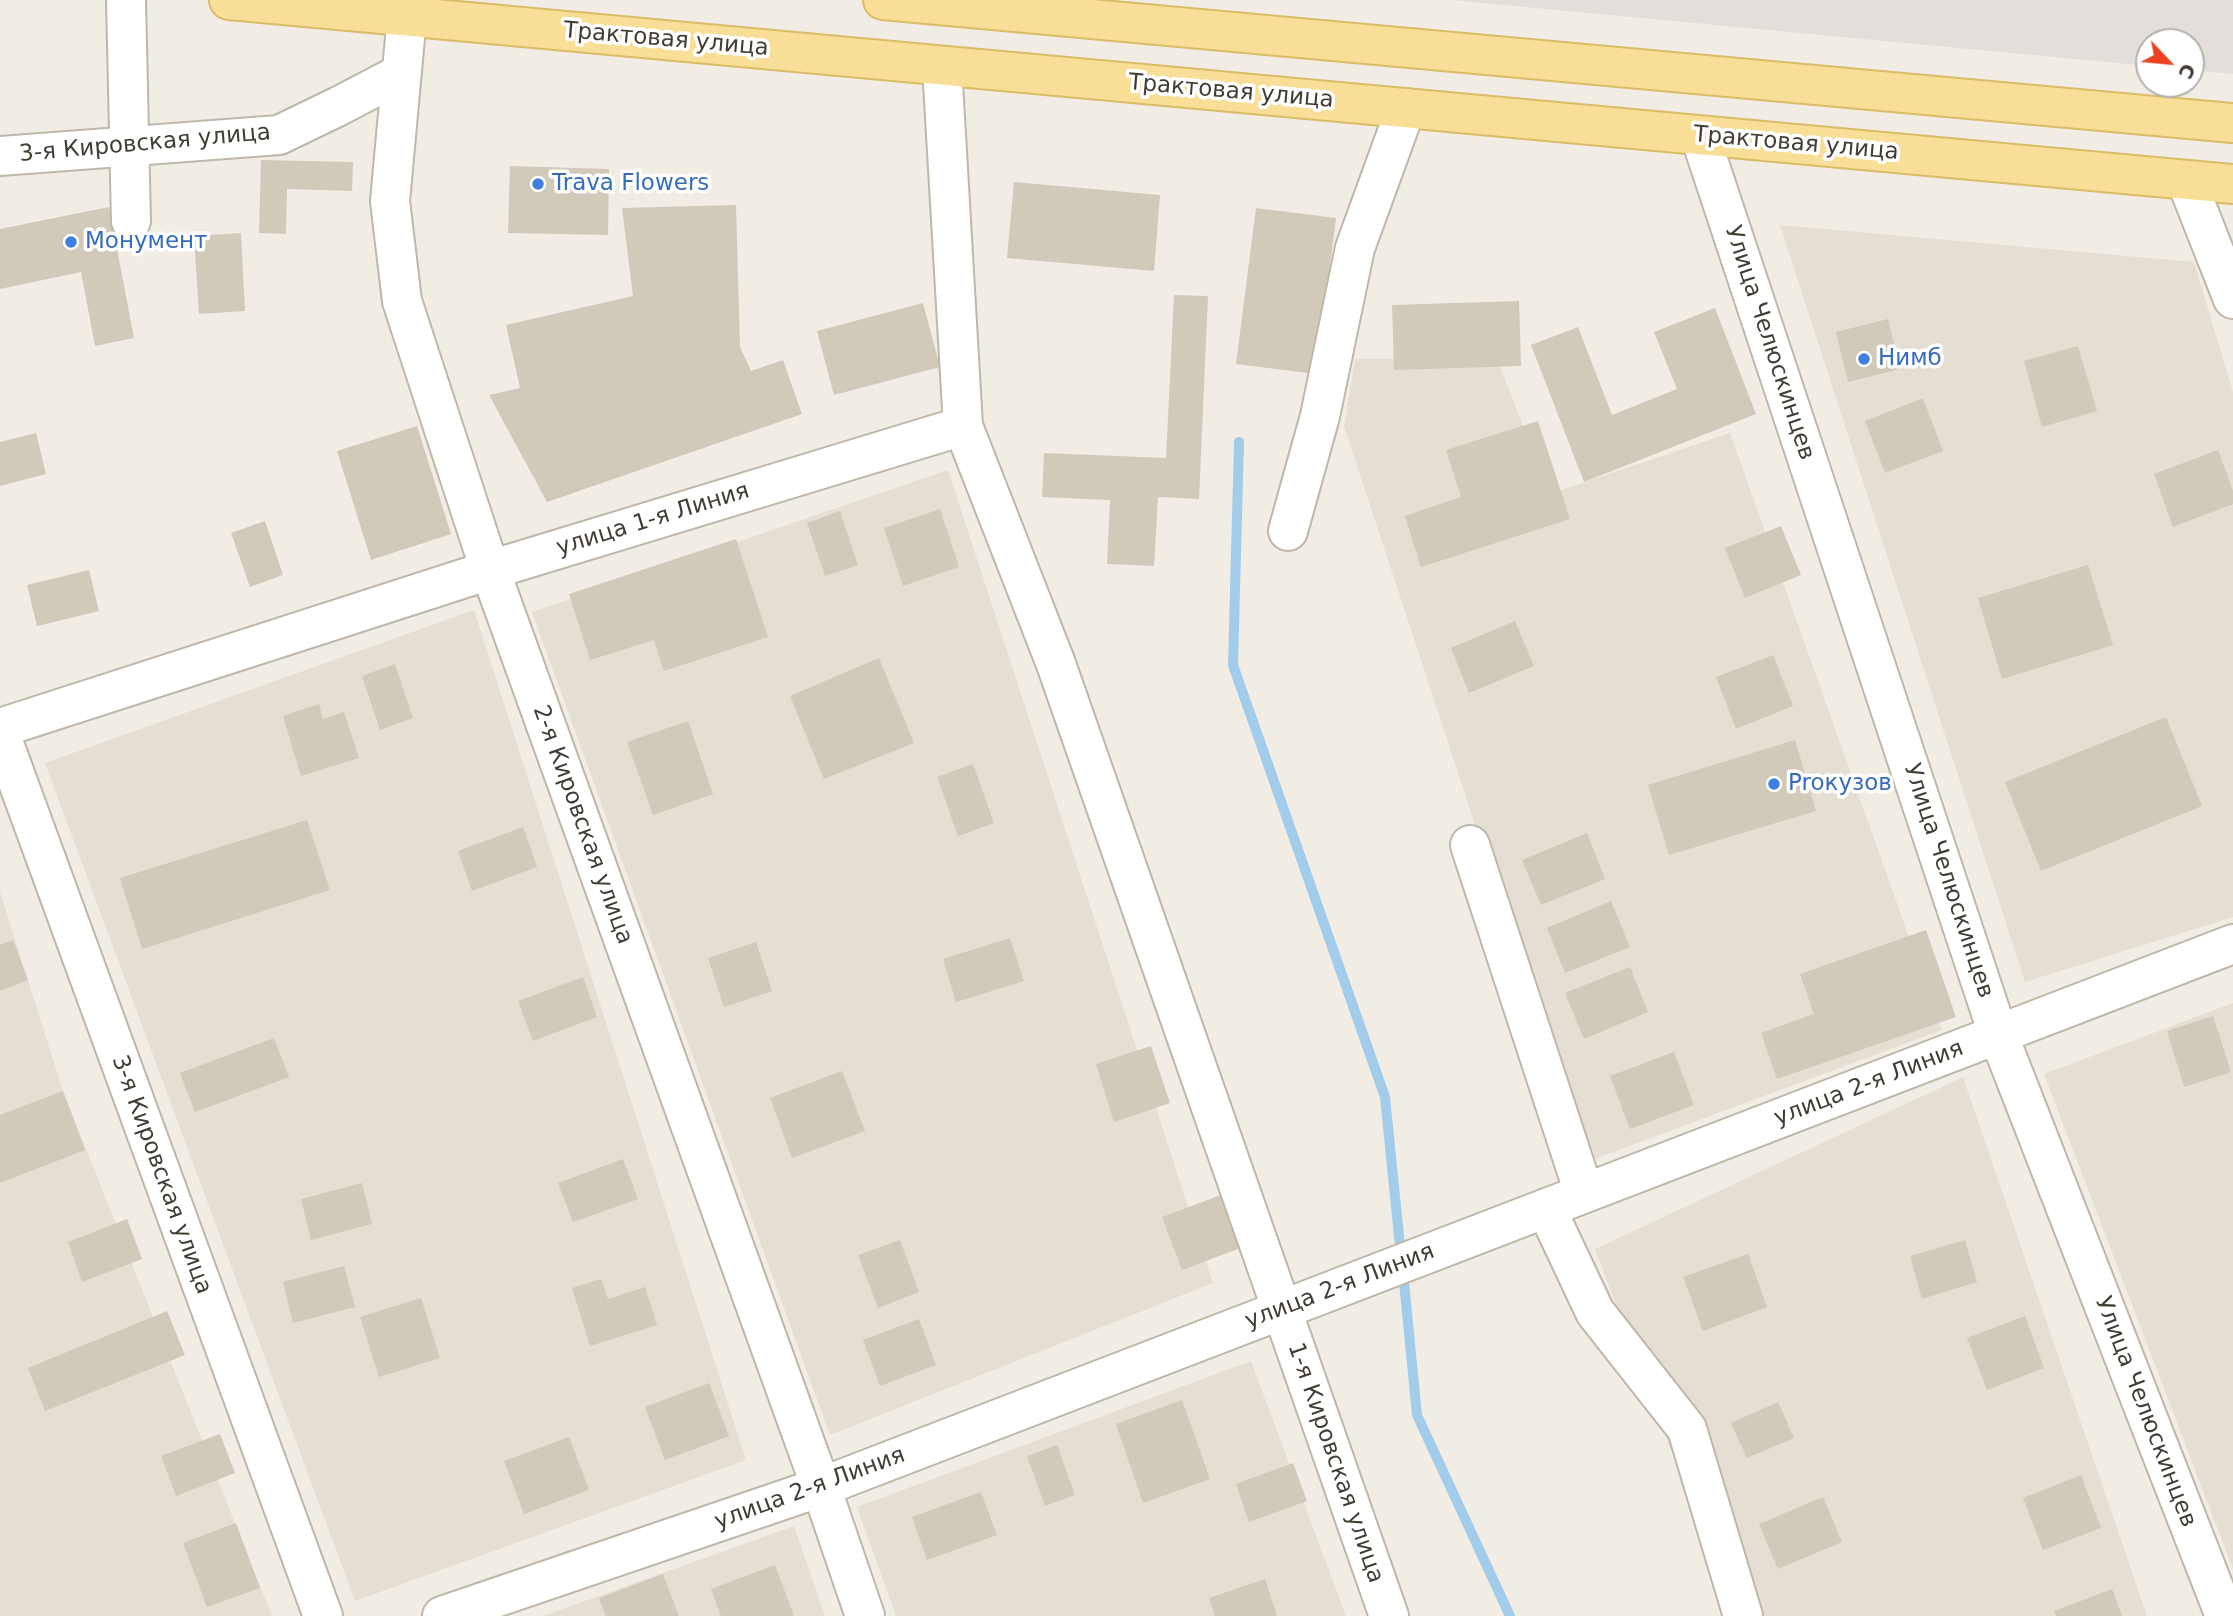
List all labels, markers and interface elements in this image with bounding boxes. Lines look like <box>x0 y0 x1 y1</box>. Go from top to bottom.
street label: Трактовая улица <box>562 17 770 63</box>
north arrow <box>2135 28 2205 98</box>
text: С <box>2174 60 2200 82</box>
street label: Трактовая улица <box>1127 69 1335 115</box>
street label: 3-я Кировская улица <box>18 119 272 169</box>
street label: Трактовая улица <box>1692 121 1900 167</box>
place label: Trava Flowers <box>552 170 709 198</box>
marker: Trava Flowers <box>530 176 546 192</box>
street label: Улица Челюскинцев <box>1718 222 1820 464</box>
place label: Монумент <box>85 228 208 256</box>
marker: Монумент <box>63 234 79 250</box>
place label: Нимб <box>1878 345 1942 373</box>
marker: Нимб <box>1856 351 1872 367</box>
street label: улица 1-я Линия <box>553 477 753 563</box>
street label: 2-я Кировская улица <box>526 702 638 948</box>
street label: Улица Челюскинцев <box>1897 760 1999 1002</box>
place label: Proкузов <box>1788 770 1892 798</box>
marker: Proкузов <box>1766 776 1782 792</box>
street label: улица 2-я Линия <box>1770 1035 1968 1133</box>
street label: 3-я Кировская улица <box>105 1052 217 1298</box>
street label: улица 2-я Линия <box>1241 1238 1439 1336</box>
street label: Улица Челюскинцев <box>2088 1293 2202 1531</box>
street label: 1-я Кировская улица <box>1281 1339 1389 1587</box>
street label: улица 2-я Линия <box>711 1442 909 1536</box>

